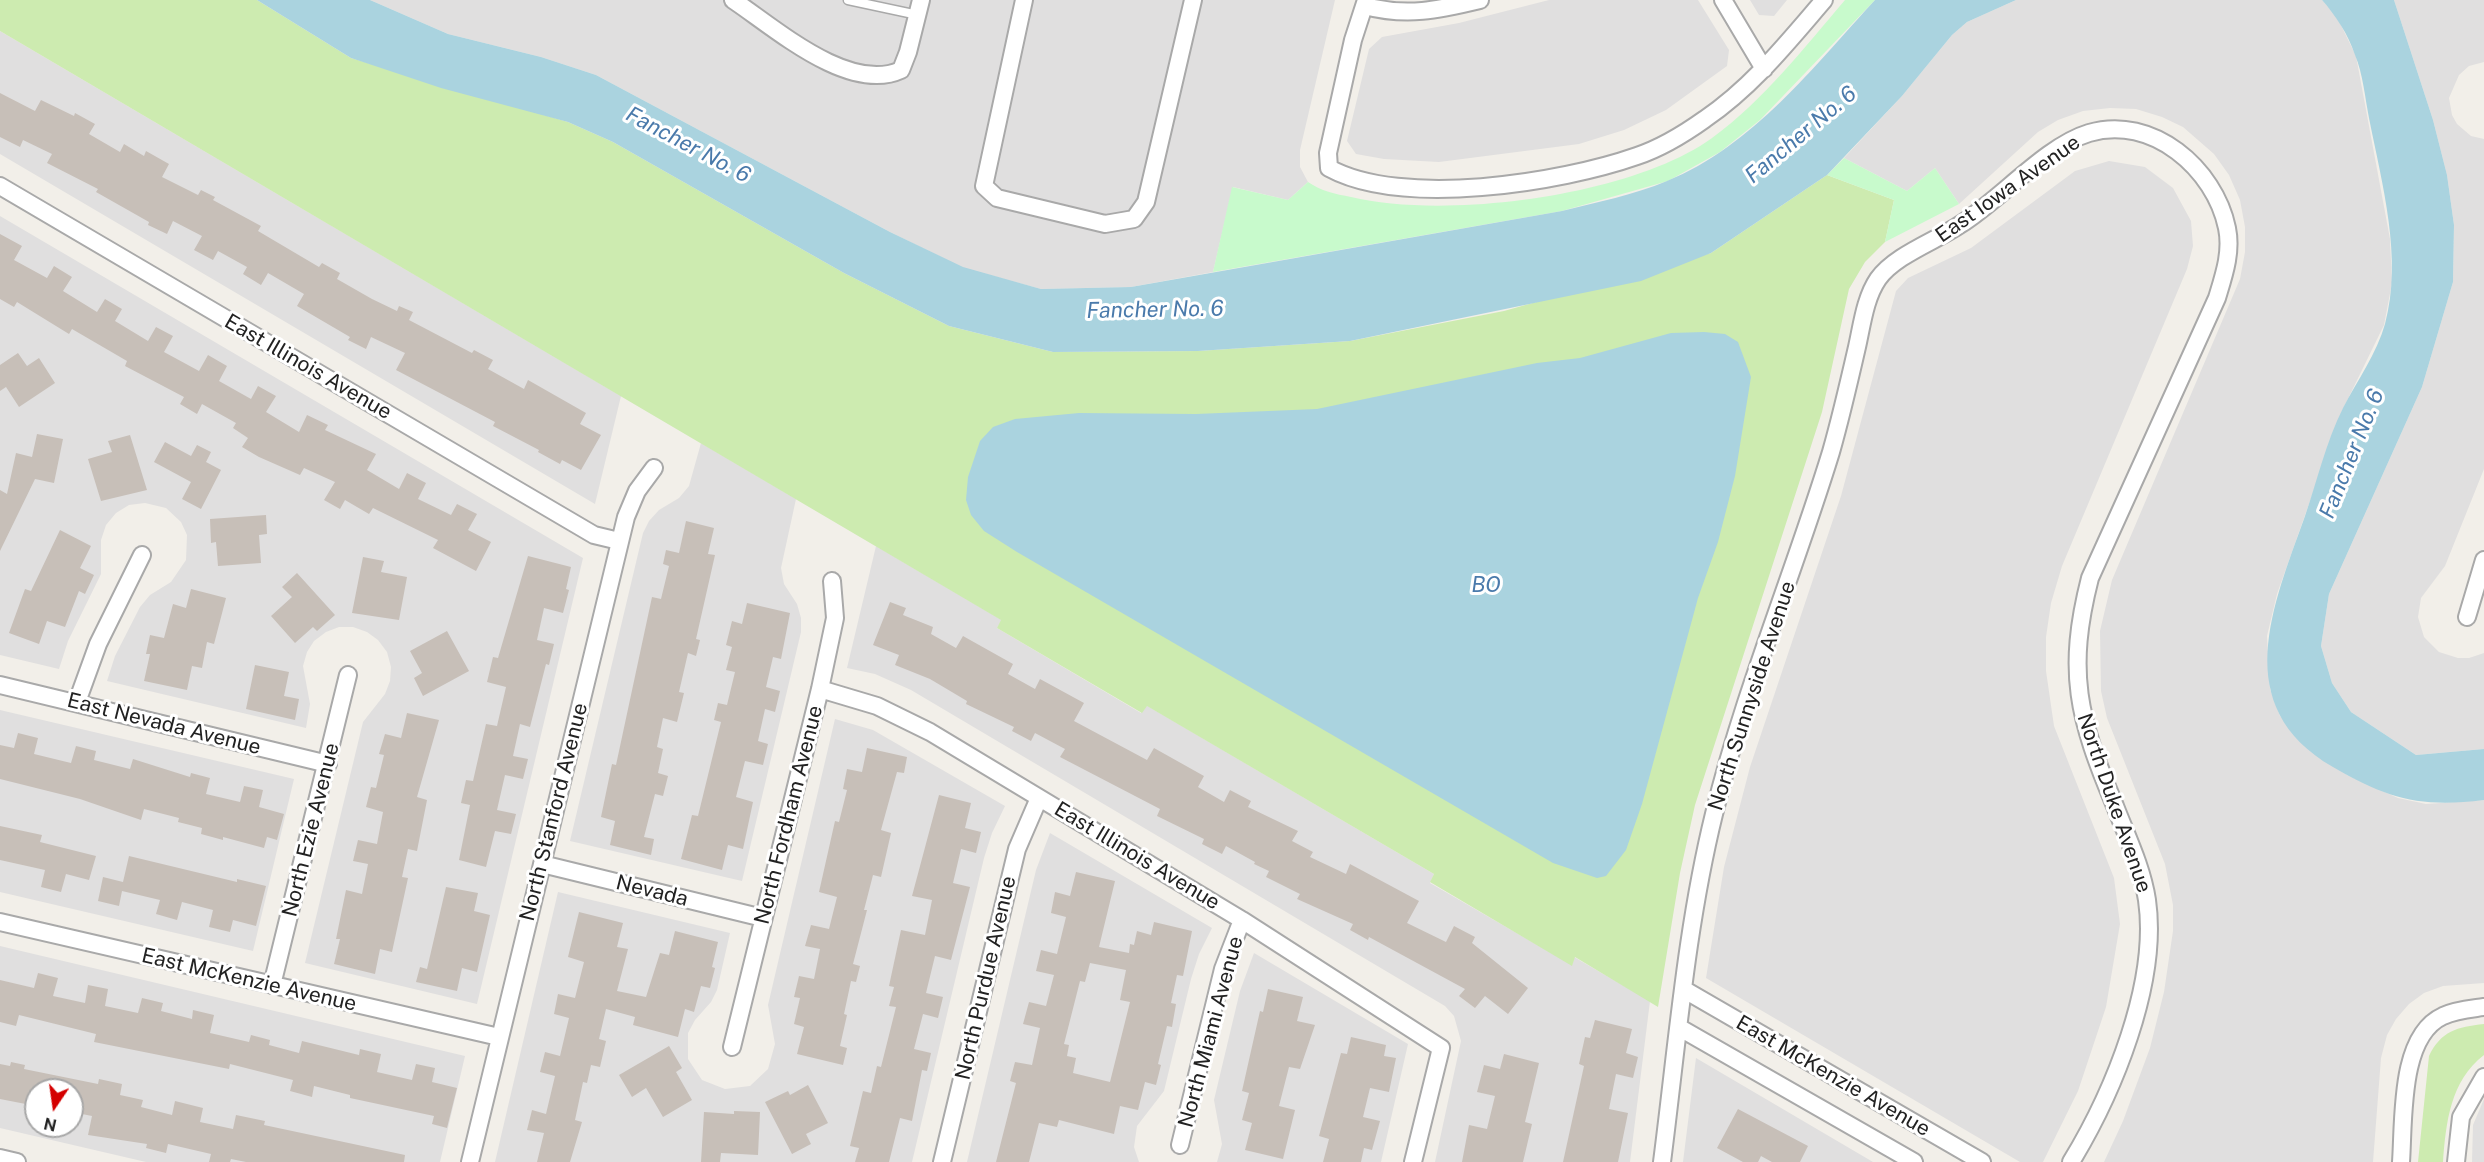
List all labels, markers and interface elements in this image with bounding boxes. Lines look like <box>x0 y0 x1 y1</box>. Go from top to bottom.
water label: Fancher No. 6 <box>1740 81 1862 189</box>
water label: Fancher No. 6 <box>621 101 755 189</box>
street label: East Iowa Avenue <box>1931 130 2085 248</box>
water label: Fancher No. 6 <box>1086 296 1224 324</box>
street label: East Illinois Avenue <box>220 309 396 425</box>
water label: Fancher No. 6 <box>2314 386 2390 522</box>
water label: BO <box>1471 572 1501 598</box>
street label: North Sunnyside Avenue <box>1703 578 1801 814</box>
street label: East Nevada Avenue <box>65 688 263 760</box>
street label: North Stanford Avenue <box>515 700 593 924</box>
street label: North Fordham Avenue <box>750 703 828 927</box>
street label: North Duke Avenue <box>2071 710 2157 896</box>
street label: North Ezie Avenue <box>277 740 345 920</box>
street label: East Illinois Avenue <box>1050 797 1224 915</box>
street label: Nevada <box>613 870 691 912</box>
street label: North Purdue Avenue <box>950 874 1022 1082</box>
street label: North Miami Avenue <box>1173 934 1249 1130</box>
street label: East McKenzie Avenue <box>139 943 359 1017</box>
street label: East McKenzie Avenue <box>1731 1010 1935 1142</box>
north arrow <box>24 1078 84 1138</box>
text: N <box>42 1113 59 1135</box>

